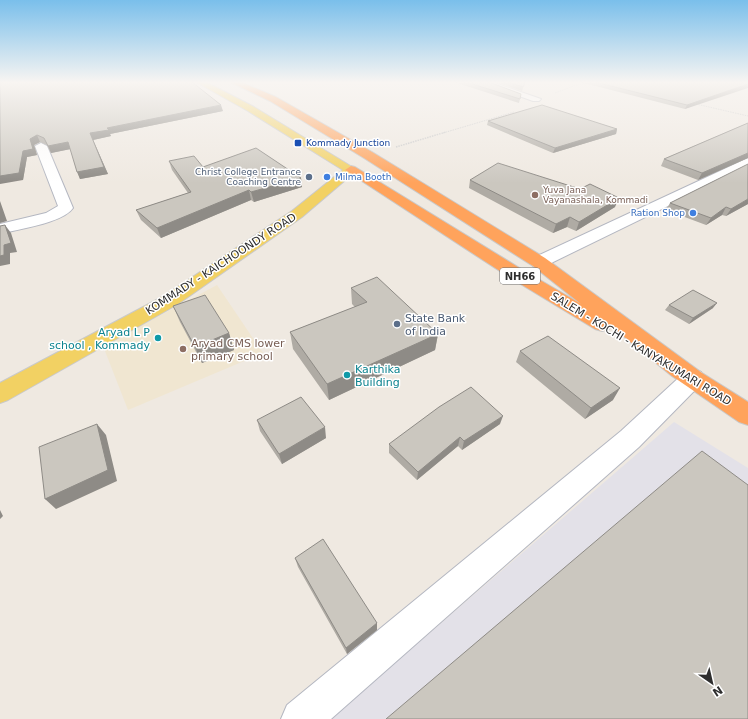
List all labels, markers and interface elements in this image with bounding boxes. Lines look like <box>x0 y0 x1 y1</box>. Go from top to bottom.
marker: Kommady Junction <box>293 138 303 148</box>
place label: Kommady Junction <box>306 138 390 148</box>
place label: Christ College Entrance Coaching Centre <box>195 167 301 187</box>
marker: Christ College Entrance Coaching Centre <box>304 172 314 182</box>
marker: Milma Booth <box>322 172 332 182</box>
place label: Milma Booth <box>335 172 391 182</box>
place label: Yuva Jana Vayanashala, Kommadi <box>542 185 648 205</box>
marker: Yuva Jana Vayanashala, Kommadi <box>530 190 540 200</box>
place label: Ration Shop <box>631 208 685 218</box>
marker: Ration Shop <box>688 208 698 218</box>
street label: KOMMADY - KAICHOONDY ROAD <box>143 210 299 318</box>
road number: NH66 <box>500 268 540 284</box>
street label: SALEM - KOCHI - KANYAKUMARI ROAD <box>548 290 734 408</box>
place label: State Bank of India <box>405 312 466 338</box>
marker: State Bank of India <box>392 319 402 329</box>
place label: Aryad L P school , Kommady <box>49 326 150 352</box>
marker: Aryad L P school , Kommady <box>153 333 163 343</box>
place label: Aryad CMS lower primary school <box>191 337 285 363</box>
marker: Aryad CMS lower primary school <box>178 344 188 354</box>
place label: Karthika Building <box>355 363 401 389</box>
marker: Karthika Building <box>342 370 352 380</box>
north arrow <box>692 663 732 703</box>
text: N <box>710 683 725 699</box>

